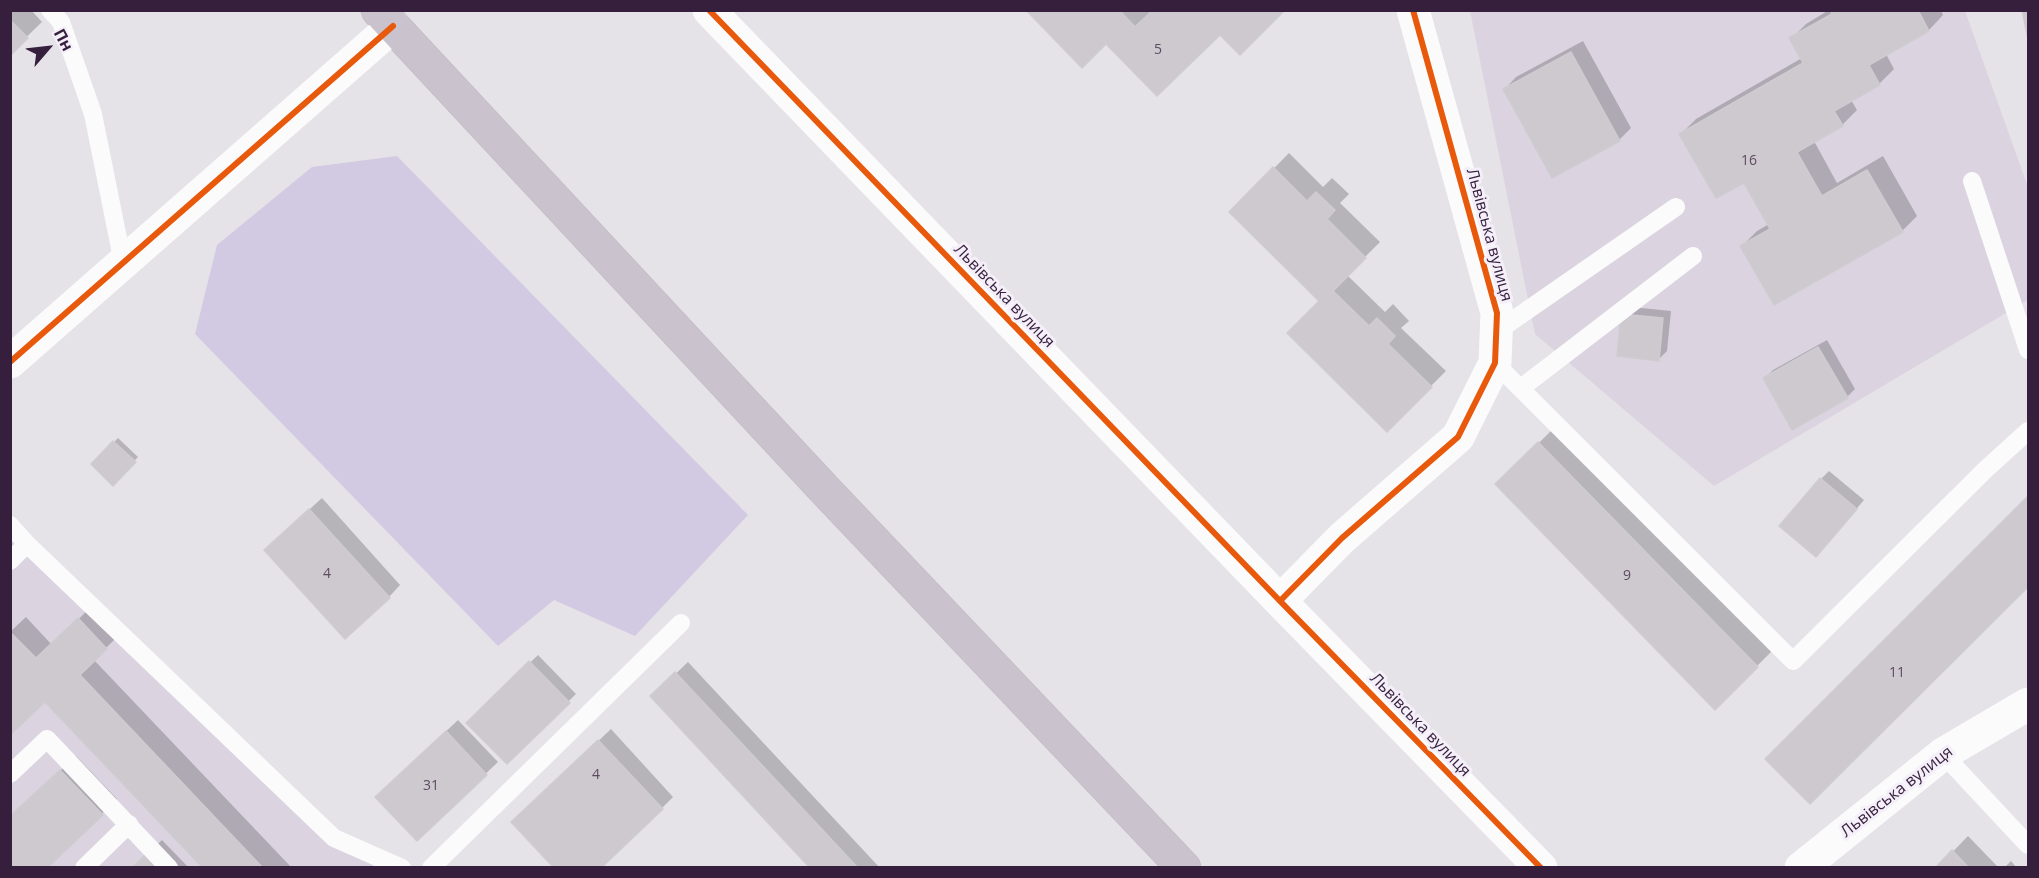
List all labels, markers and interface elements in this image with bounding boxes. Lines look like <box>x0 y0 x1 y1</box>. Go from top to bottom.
north arrow <box>18 18 78 78</box>
text: Пн <box>49 24 79 55</box>
house number: 5 <box>1154 42 1162 58</box>
house number: 16 <box>1741 153 1757 169</box>
street label: Львівська вулиця <box>1462 166 1516 304</box>
street label: Львівська вулиця <box>950 240 1058 352</box>
house number: 4 <box>323 566 331 582</box>
house number: 9 <box>1623 568 1631 584</box>
house number: 11 <box>1889 665 1905 681</box>
street label: Львівська вулиця <box>1366 669 1474 781</box>
street label: Львівська вулиця <box>1837 742 1957 842</box>
house number: 4 <box>592 767 600 783</box>
house number: 31 <box>423 778 439 794</box>

